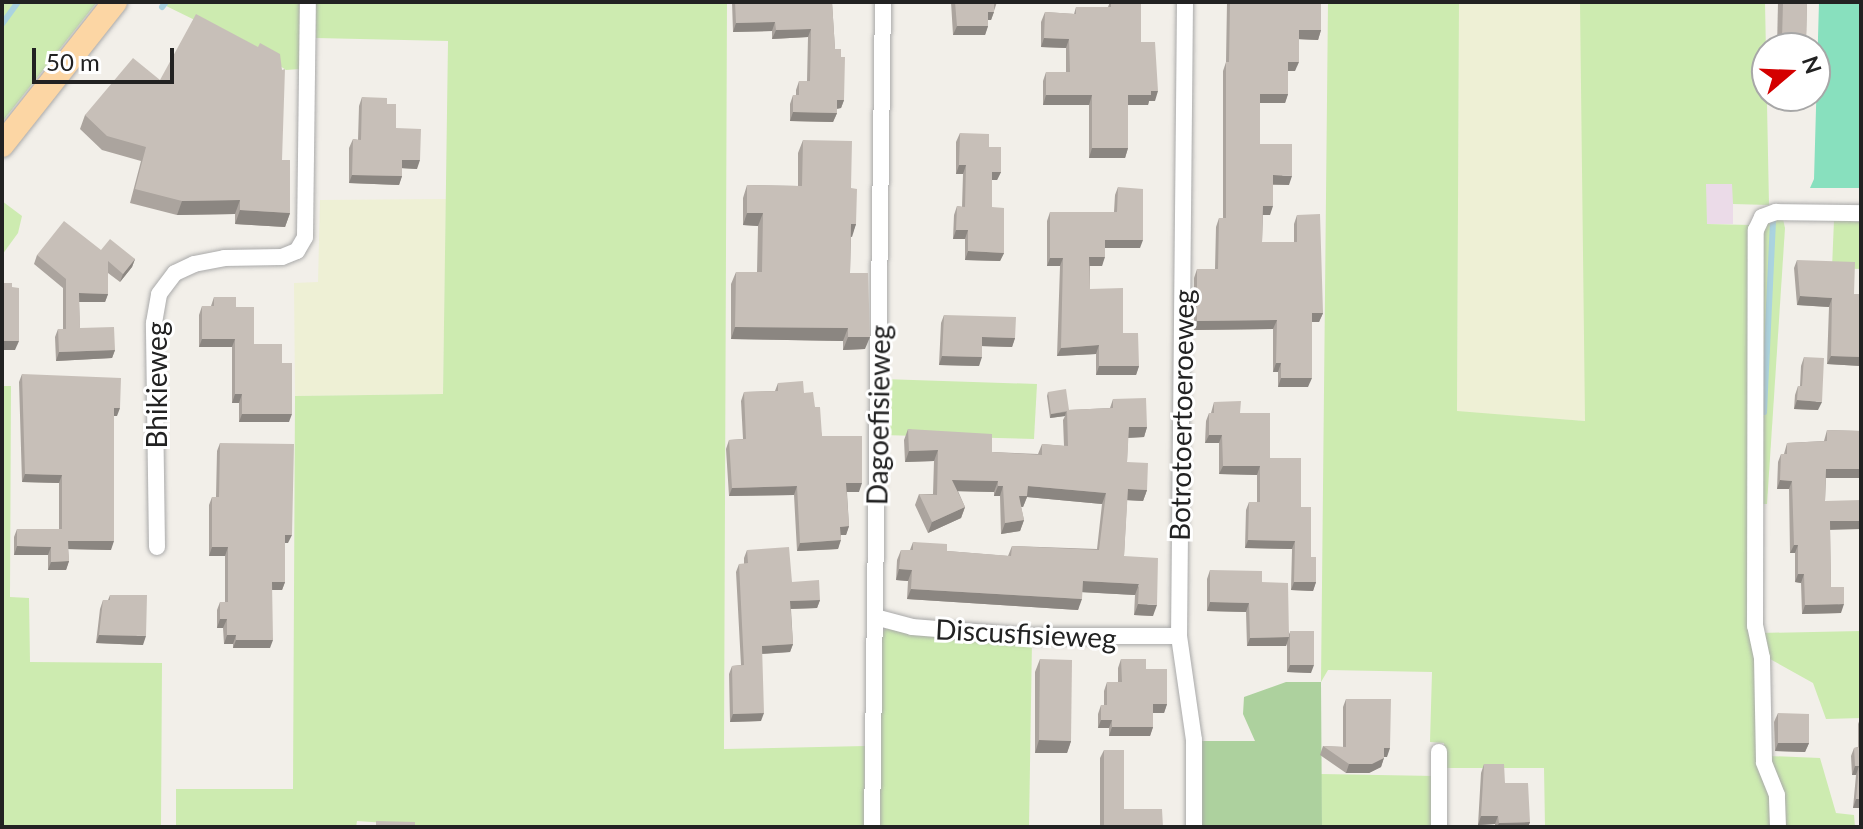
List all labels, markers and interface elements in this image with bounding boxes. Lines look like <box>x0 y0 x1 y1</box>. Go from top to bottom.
scale bar <box>36 32 178 82</box>
north arrow <box>1751 32 1831 112</box>
text: 50 m <box>46 47 100 76</box>
text: N <box>1797 52 1828 77</box>
street label: Botrotoertoeroeweg <box>1162 289 1200 541</box>
street label: Bhikieweg <box>139 322 173 448</box>
street label: Dagoefisieweg <box>860 325 896 505</box>
street label: Discusfisieweg <box>934 611 1118 655</box>

